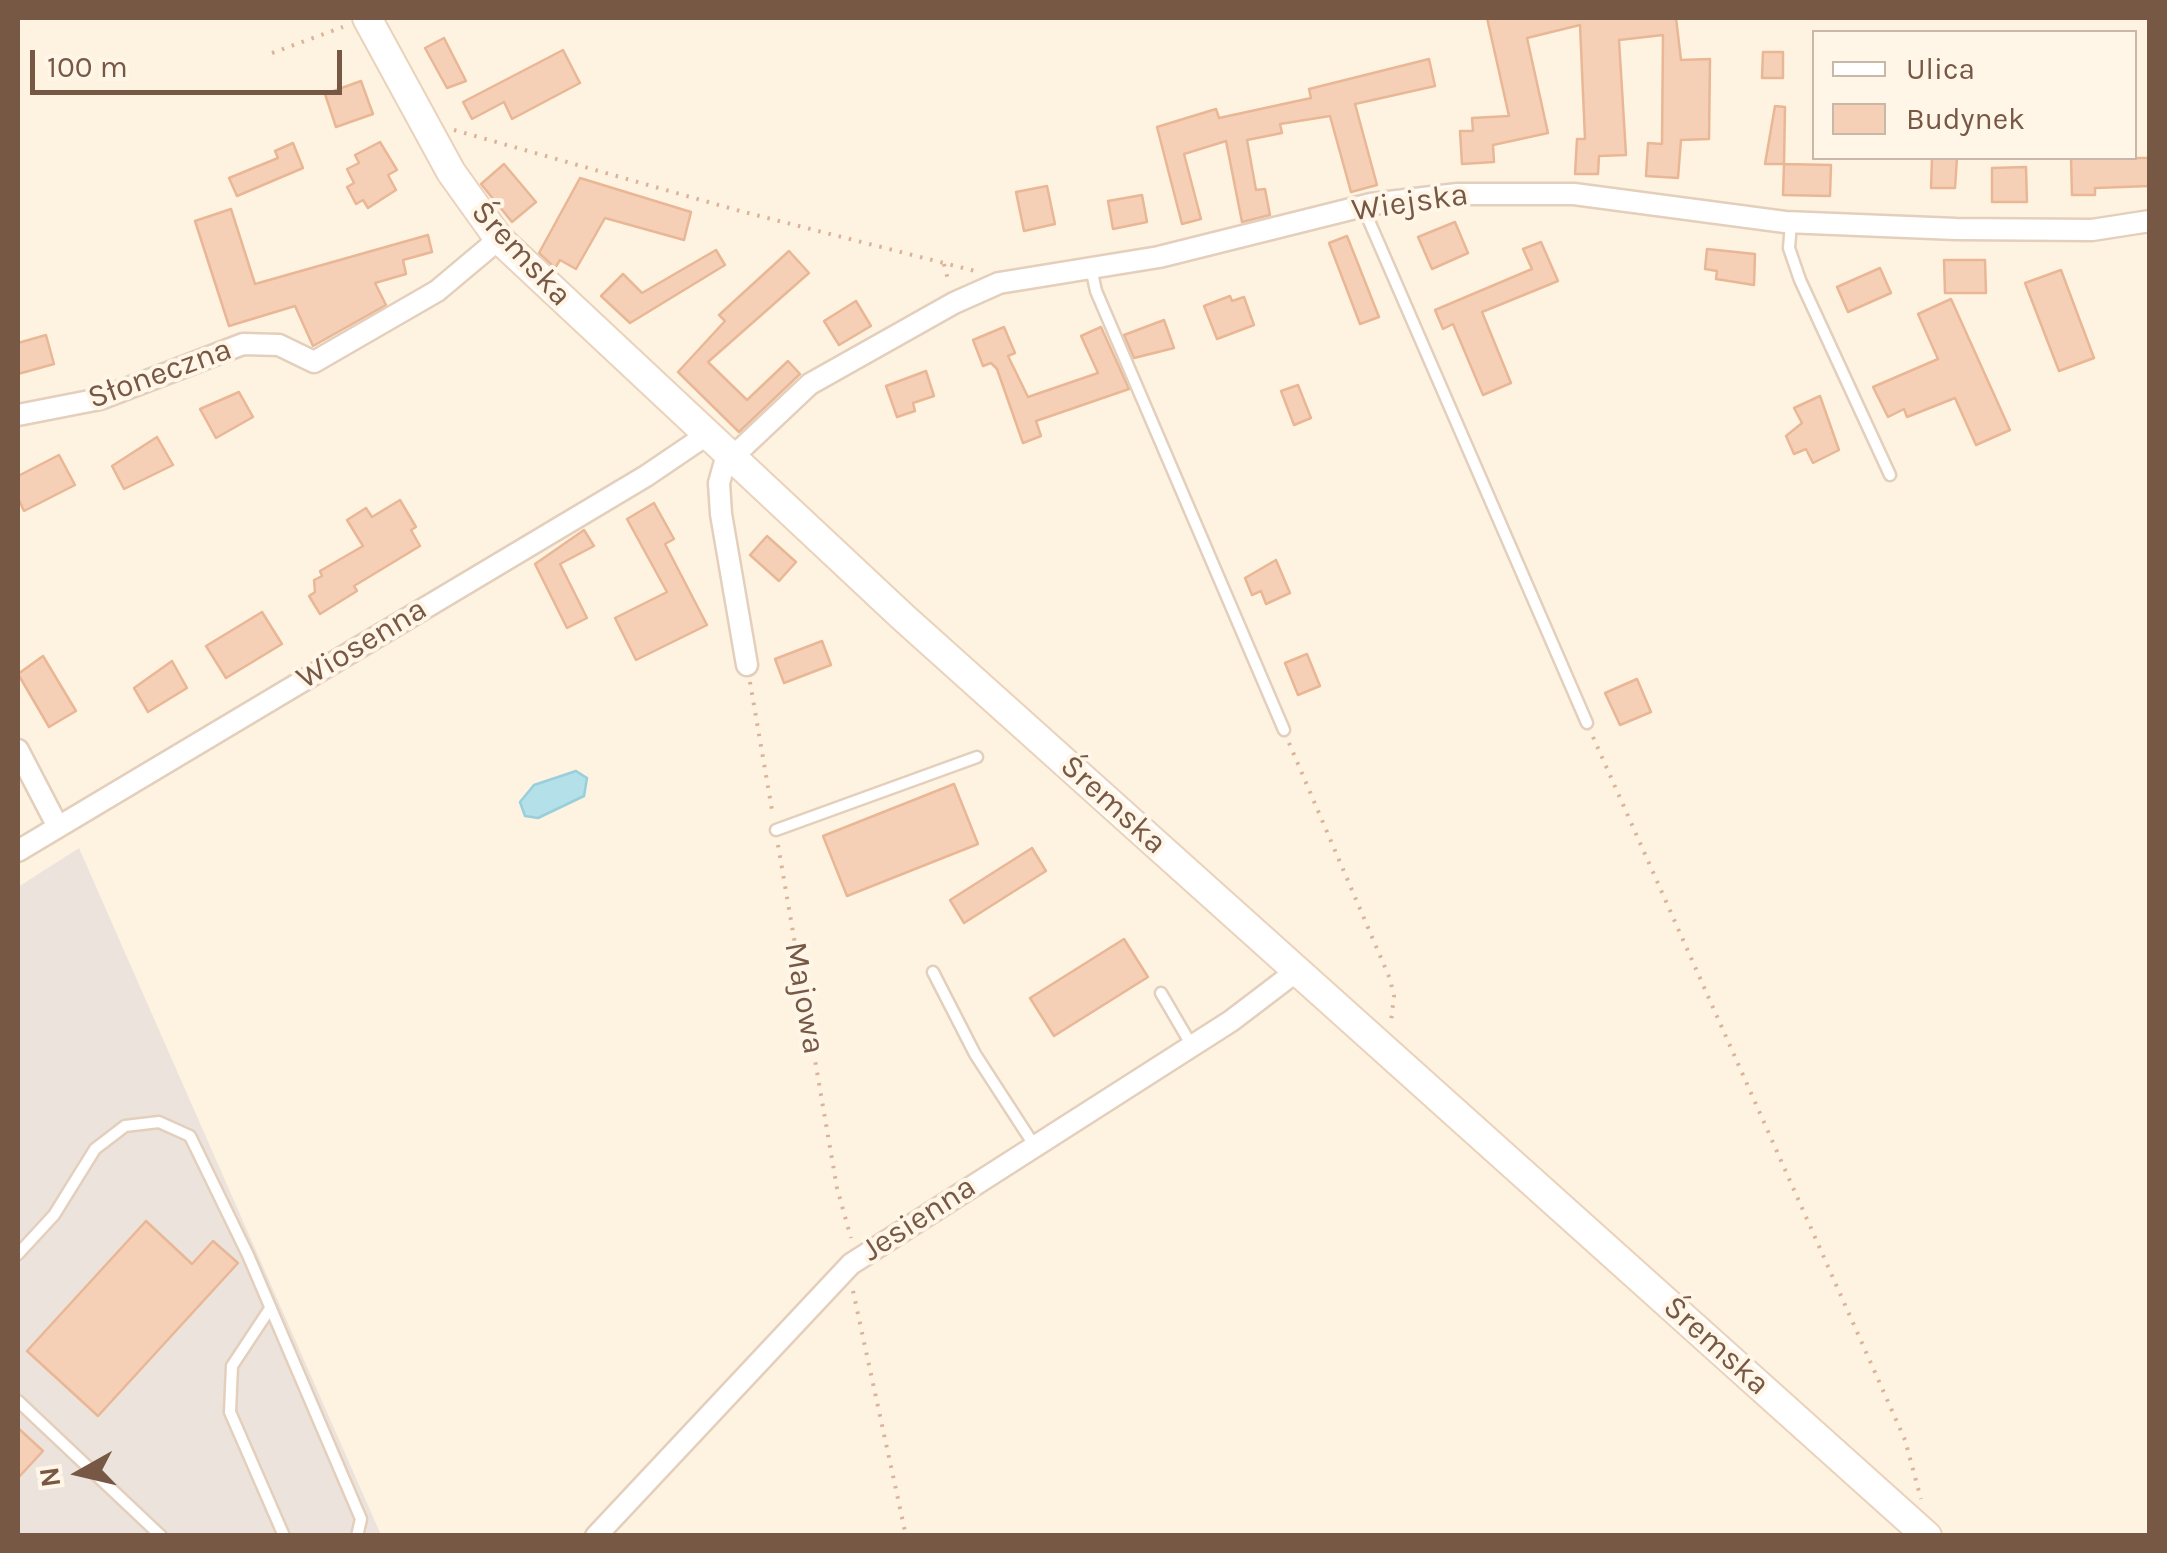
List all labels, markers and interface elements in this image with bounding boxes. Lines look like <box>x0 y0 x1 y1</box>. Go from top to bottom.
scale bar <box>35 30 348 92</box>
legend <box>1812 30 2137 160</box>
text: 100 m <box>47 49 128 85</box>
text: Ulica <box>1906 51 1975 87</box>
text: Budynek <box>1906 101 2025 137</box>
street label: Wiejska <box>1349 176 1471 230</box>
street label: Śremska <box>463 193 579 315</box>
street label: Słoneczna <box>83 330 237 418</box>
street label: Wiosenna <box>290 590 434 698</box>
street label: Śremska <box>1052 747 1174 863</box>
street label: Majowa <box>775 939 833 1057</box>
street label: Jesienna <box>855 1168 983 1270</box>
street label: Śremska <box>1655 1288 1777 1404</box>
north arrow <box>30 1423 130 1523</box>
text: N <box>32 1465 68 1489</box>

